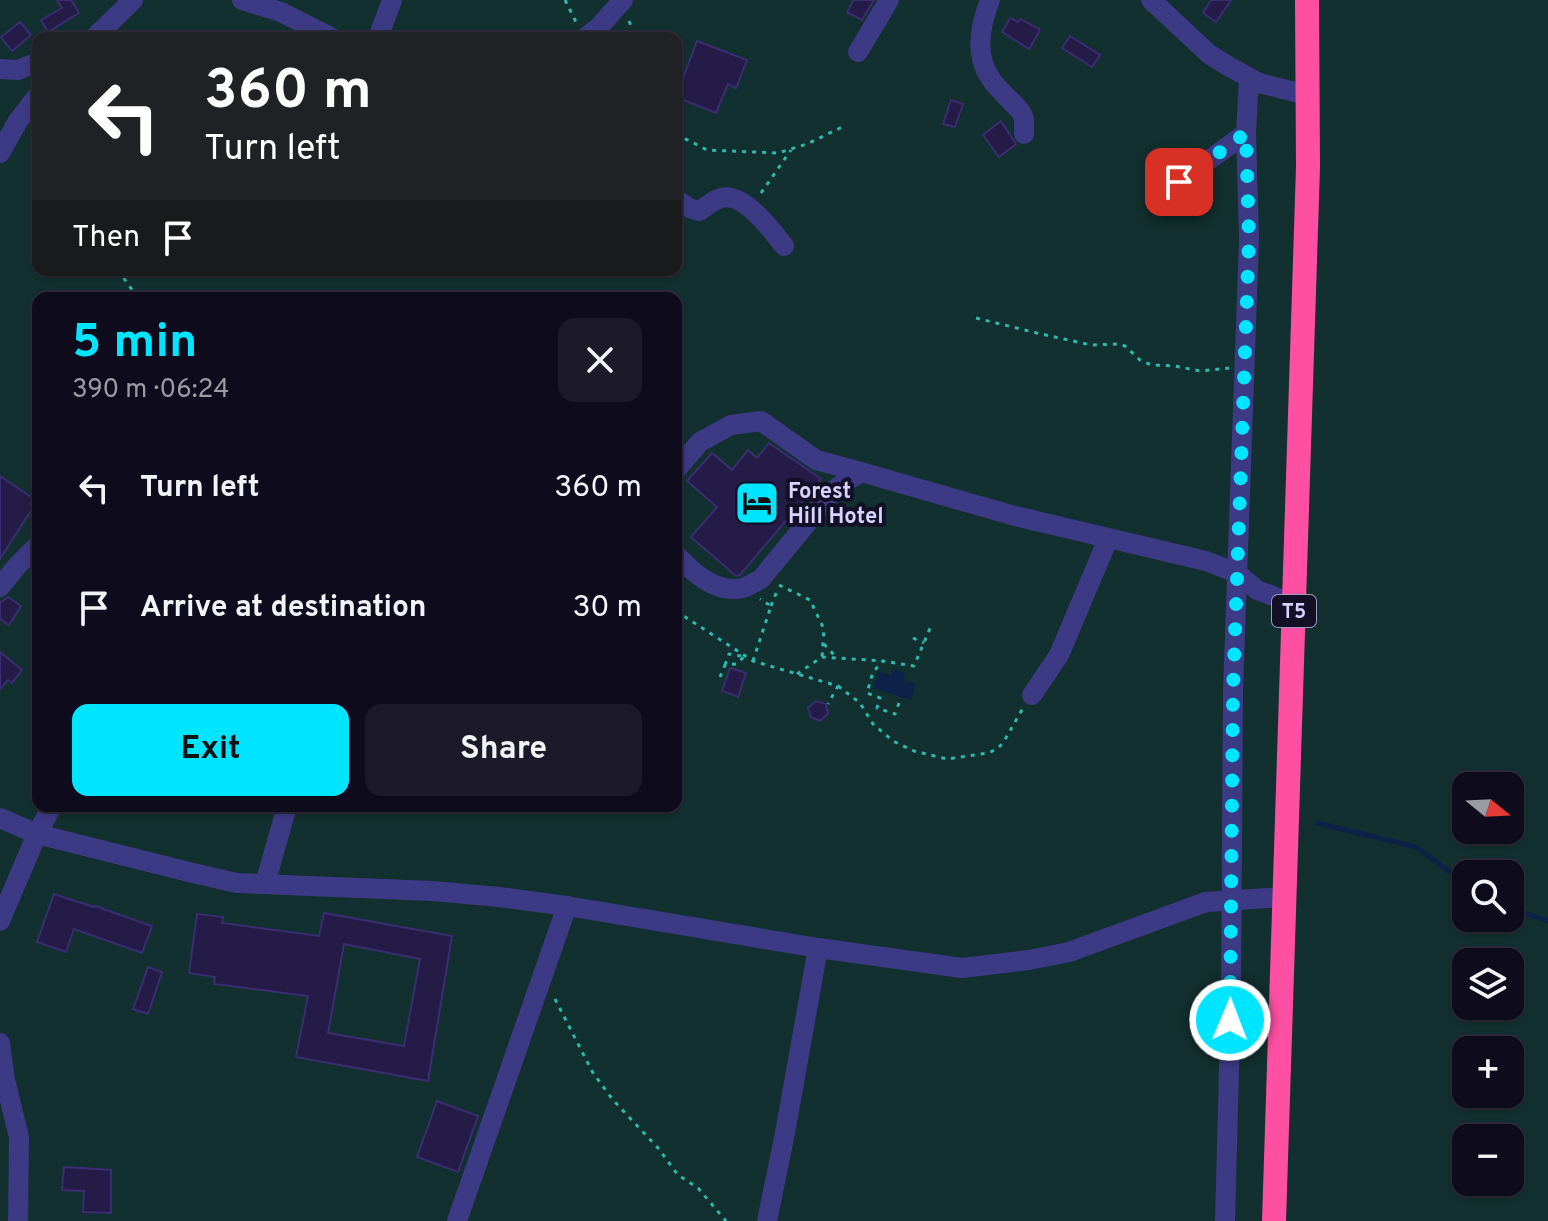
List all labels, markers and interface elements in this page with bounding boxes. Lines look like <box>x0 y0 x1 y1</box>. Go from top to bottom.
text: 360 m <box>204 58 372 128</box>
icon: left <box>72 64 176 168</box>
text: Turn left <box>204 127 341 173</box>
pin <box>1145 148 1213 216</box>
icon: arrive <box>1157 160 1201 204</box>
icon: arrive <box>156 216 200 260</box>
text: Then <box>72 220 140 257</box>
text: 5 min <box>72 314 197 374</box>
button: close <box>558 318 642 402</box>
text: 390 m · 06:24 <box>72 374 229 407</box>
icon: left <box>72 466 116 510</box>
text: Turn left <box>140 470 260 507</box>
text: 360 m <box>554 470 642 507</box>
hotel icon: Forest Hill Hotel <box>733 479 781 527</box>
place label: Forest Hill Hotel <box>788 479 884 531</box>
icon: arrive <box>72 586 116 630</box>
text: Arrive at destination <box>140 590 426 627</box>
text: 30 m <box>573 590 642 627</box>
road number: T5 <box>1272 595 1316 627</box>
button: Exit <box>72 704 349 796</box>
button: Share <box>365 704 642 796</box>
north arrow <box>1452 772 1524 844</box>
map controls <box>1452 772 1524 1196</box>
button: search <box>1452 860 1524 932</box>
button: layers <box>1452 948 1524 1020</box>
position arrow <box>1188 978 1272 1062</box>
button: + <box>1452 1036 1524 1108</box>
button: − <box>1452 1124 1524 1196</box>

